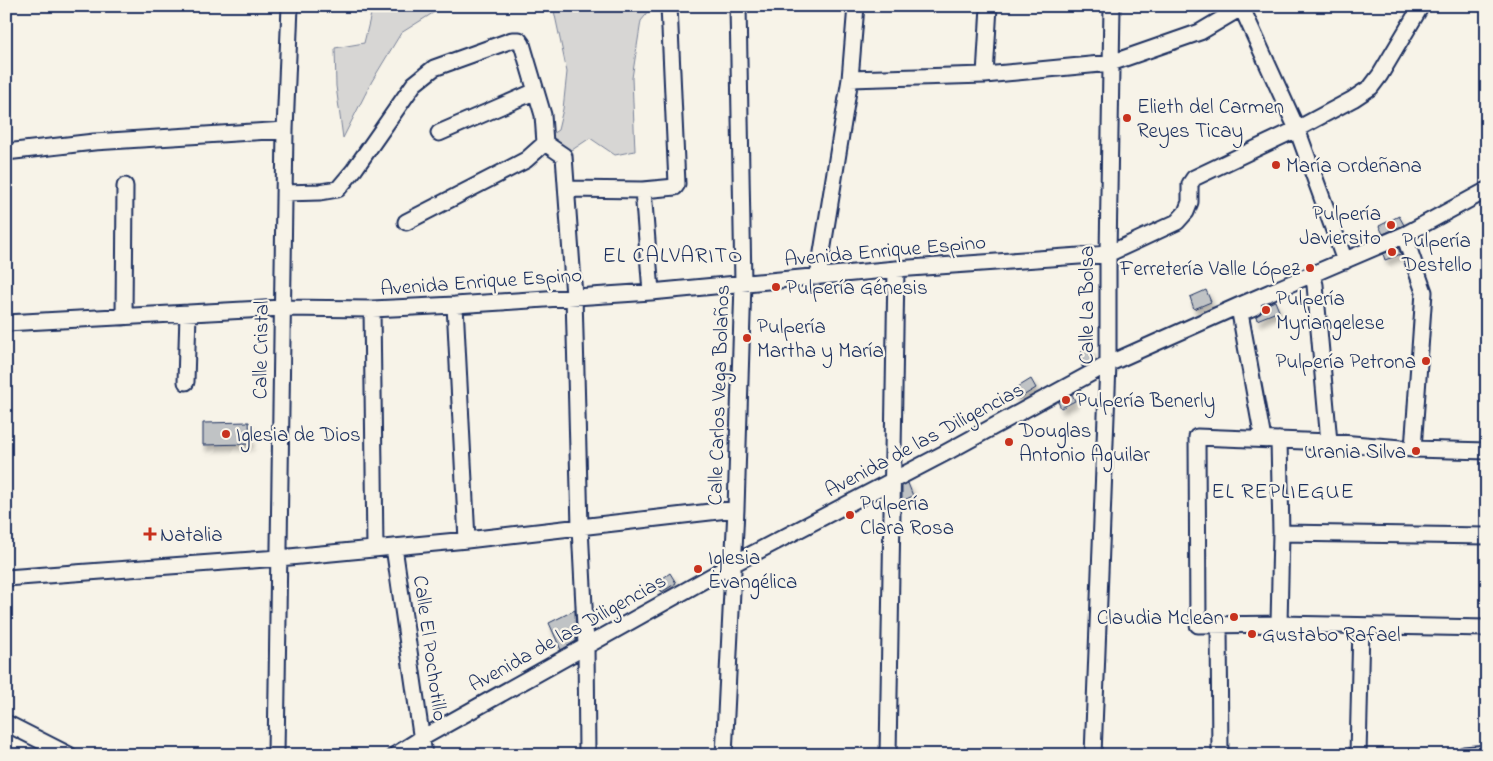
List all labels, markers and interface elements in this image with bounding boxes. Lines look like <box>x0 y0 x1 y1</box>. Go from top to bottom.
place label: Elieth del Carmen Reyes Ticay <box>1137 93 1284 149</box>
marker: Elieth del Carmen Reyes Ticay <box>1121 112 1133 124</box>
place label: María Ordeñana <box>1286 152 1422 182</box>
marker: María Ordeñana <box>1270 159 1282 171</box>
place label: Pulpería Javiersito <box>1299 200 1381 254</box>
marker: Pulpería Javiersito <box>1385 219 1397 231</box>
place label: Pulpería Destello <box>1401 227 1472 281</box>
street label: Avenida Enrique Espino <box>783 228 987 276</box>
district label: EL CALVARITO <box>602 241 744 273</box>
street label: Calle La Bolsa <box>1073 246 1103 364</box>
marker: Pulpería Destello <box>1386 246 1398 258</box>
place label: Ferretería Valle López <box>1119 255 1300 285</box>
street label: Avenida Enrique Espino <box>379 261 583 305</box>
marker: Ferretería Valle López <box>1304 262 1316 274</box>
place label: Pulpería Génesis <box>786 274 928 304</box>
marker: Pulpería Génesis <box>770 281 782 293</box>
street label: Calle Carlos Vega Bolaños <box>701 284 741 506</box>
place label: Pulpería Myriangelese <box>1276 285 1385 341</box>
street label: Calle Cristal <box>246 300 278 400</box>
marker: Pulpería Myriangelese <box>1260 304 1272 316</box>
place label: Pulpería Martha y María <box>757 313 884 369</box>
marker: Pulpería Martha y María <box>741 332 753 344</box>
place label: Pulpería Petrona <box>1275 348 1416 378</box>
marker: Pulpería Petrona <box>1420 355 1432 367</box>
street label: Avenida de las Diligencias <box>820 375 1031 508</box>
place label: Pulpería Benerly <box>1076 387 1215 419</box>
marker: Pulpería Benerly <box>1060 394 1072 406</box>
place label: Douglas Antonio Aguilar <box>1018 417 1151 473</box>
place label: Iglesia de Dios <box>236 421 361 453</box>
marker: Iglesia de Dios <box>220 428 232 440</box>
marker: Douglas Antonio Aguilar <box>1003 436 1015 448</box>
place label: Urania Silva <box>1304 438 1406 468</box>
marker: Urania Silva <box>1410 445 1422 457</box>
district label: EL REPLIEGUE <box>1211 477 1355 509</box>
place label: Pulpería Clara Rosa <box>860 490 954 544</box>
marker: Pulpería Clara Rosa <box>844 509 856 521</box>
place label: Natalia <box>160 521 223 551</box>
marker: Natalia <box>144 528 156 540</box>
place label: Iglesia Evangélica <box>708 544 797 600</box>
marker: Iglesia Evangélica <box>692 563 704 575</box>
street label: Avenida de las Diligencias <box>464 567 673 702</box>
street label: Calle El Pochotillo <box>404 573 454 723</box>
place label: Claudia Mclean <box>1097 604 1224 634</box>
marker: Claudia Mclean <box>1228 611 1240 623</box>
place label: Gustabo Rafael <box>1262 621 1400 651</box>
marker: Gustabo Rafael <box>1246 628 1258 640</box>

